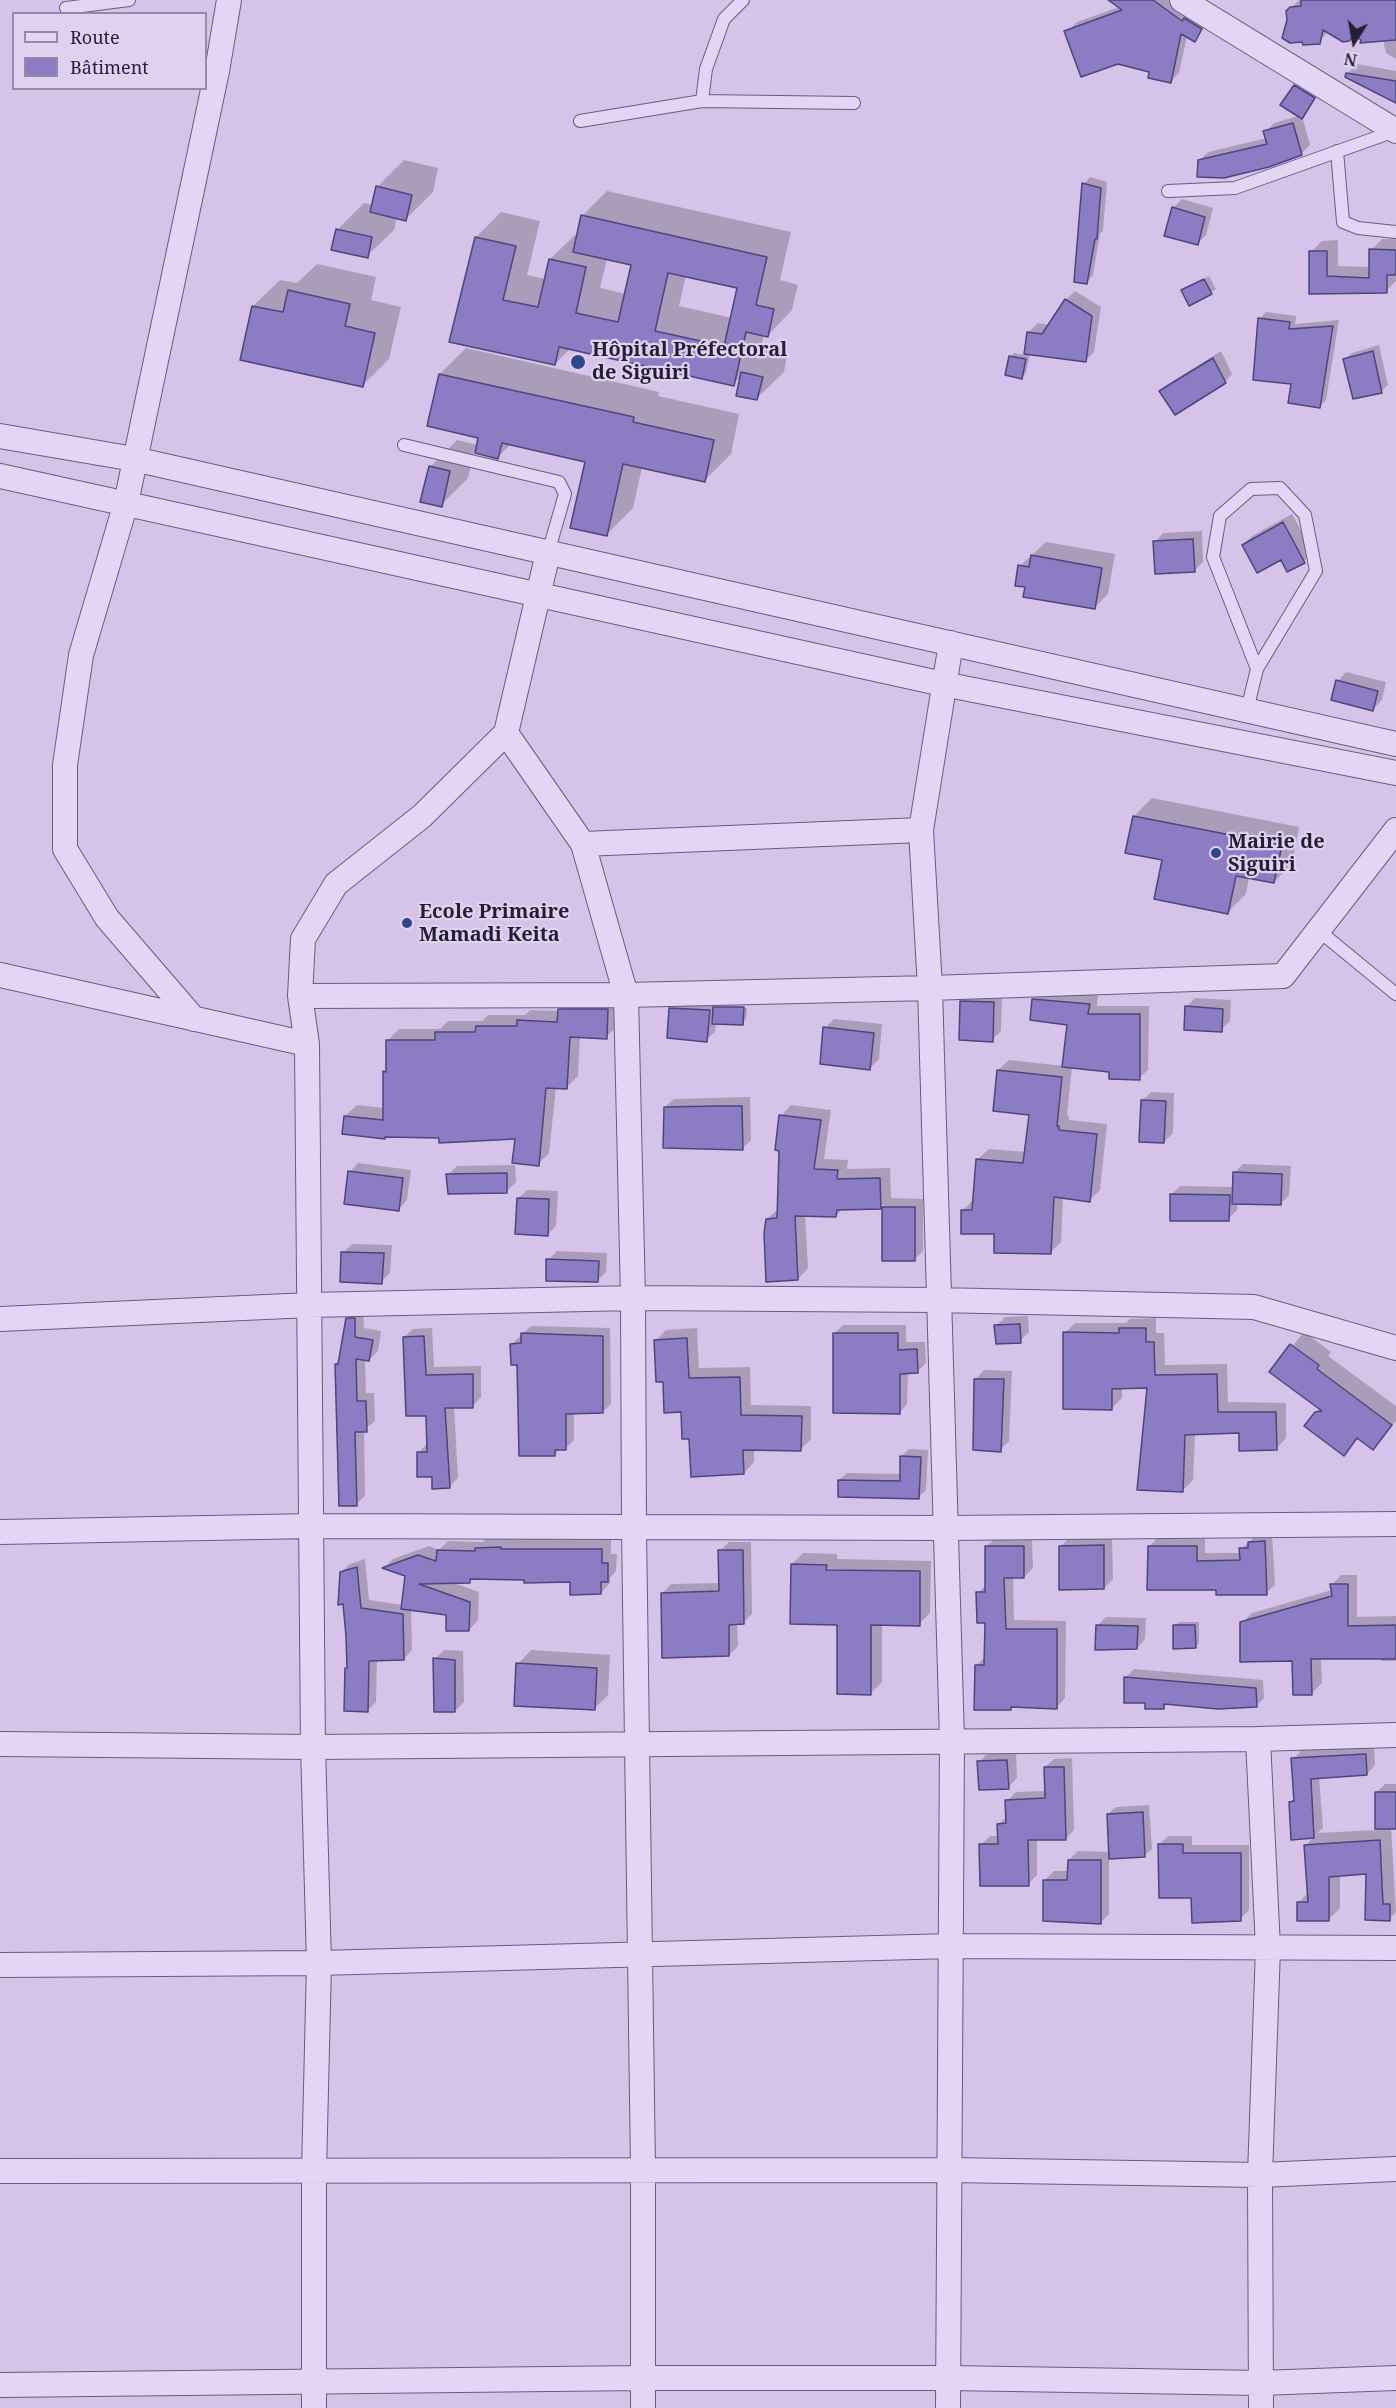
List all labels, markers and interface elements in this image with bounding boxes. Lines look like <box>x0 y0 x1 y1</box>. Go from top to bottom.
legend <box>12 12 207 90</box>
north arrow <box>1324 12 1384 72</box>
text: Route <box>70 25 120 49</box>
text: N <box>1342 48 1359 72</box>
text: Bâtiment <box>70 55 149 79</box>
place label: Hôpital Préfectoral de Siguiri <box>592 338 787 385</box>
marker: Hôpital Préfectoral de Siguiri <box>569 353 587 371</box>
place label: Mairie de Siguiri <box>1228 830 1325 877</box>
marker: Mairie de Siguiri <box>1209 846 1223 860</box>
place label: Ecole Primaire Mamadi Keita <box>419 900 569 947</box>
marker: Ecole Primaire Mamadi Keita <box>400 916 414 930</box>

